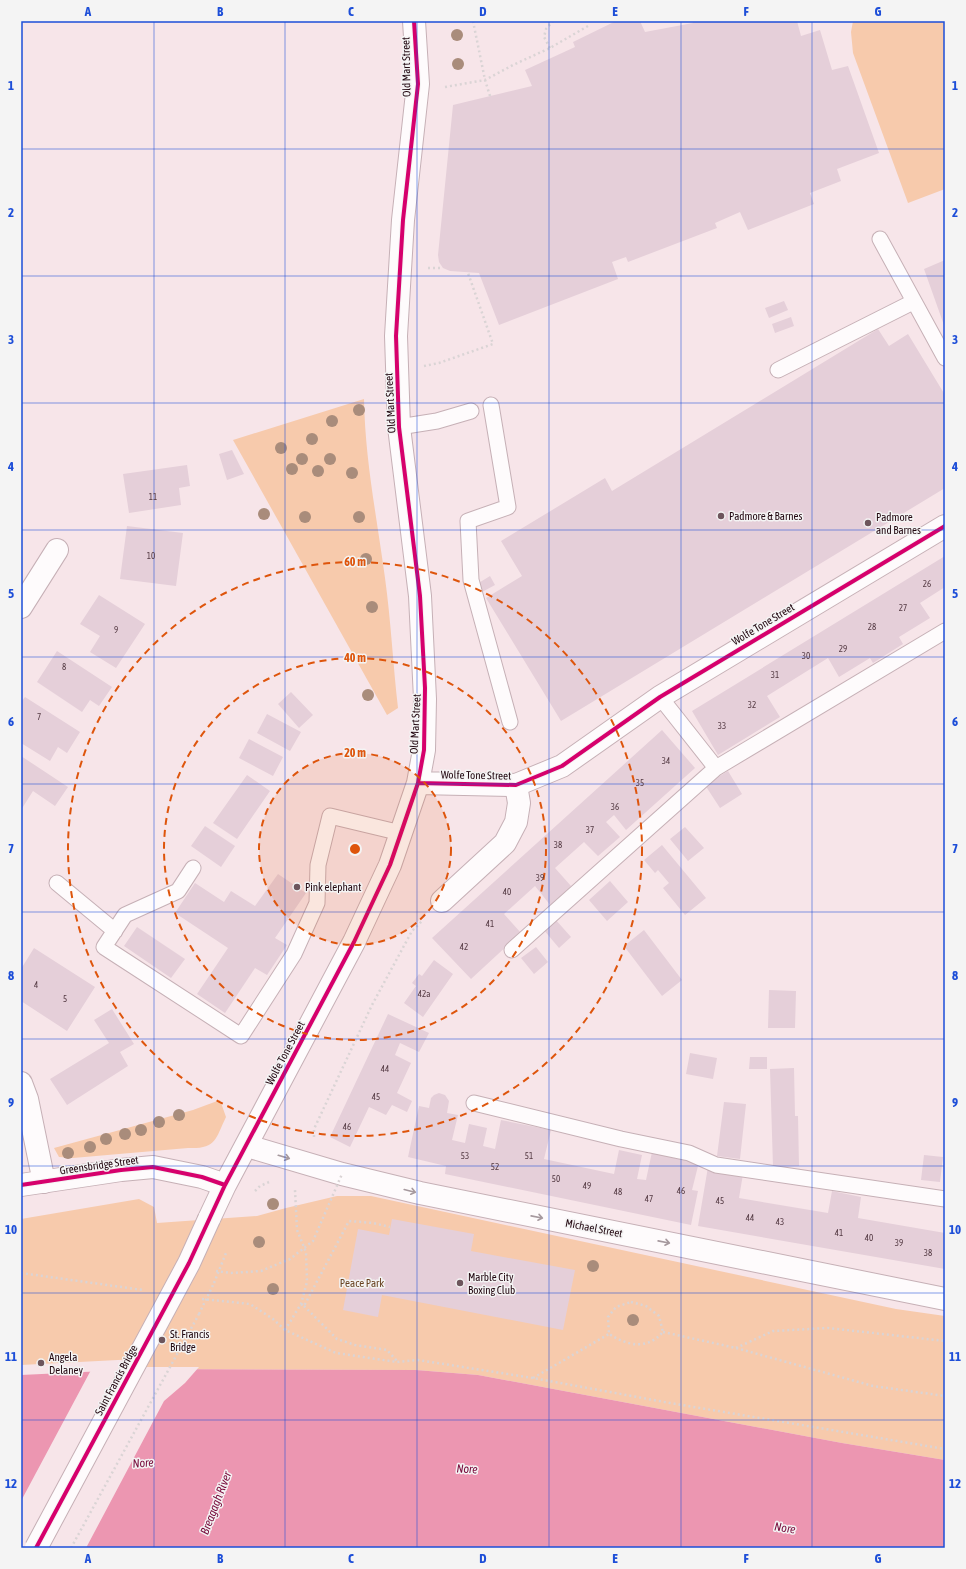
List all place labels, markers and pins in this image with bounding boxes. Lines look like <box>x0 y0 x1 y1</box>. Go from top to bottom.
place label: Padmore & Barnes <box>729 510 802 522</box>
marker: Padmore & Barnes <box>716 511 726 521</box>
place label: Padmore and Barnes <box>876 511 921 536</box>
marker: Padmore and Barnes <box>863 518 873 528</box>
centre of rings <box>348 842 362 856</box>
place label: Pink elephant <box>305 881 361 893</box>
marker: Pink elephant <box>292 882 302 892</box>
place label: Marble City Boxing Club <box>468 1271 515 1296</box>
marker: Marble City Boxing Club <box>455 1278 465 1288</box>
place label: St. Francis Bridge <box>170 1328 210 1353</box>
marker: St. Francis Bridge <box>157 1335 167 1345</box>
place label: Angela Delaney <box>49 1351 83 1376</box>
marker: Angela Delaney <box>36 1358 46 1368</box>

